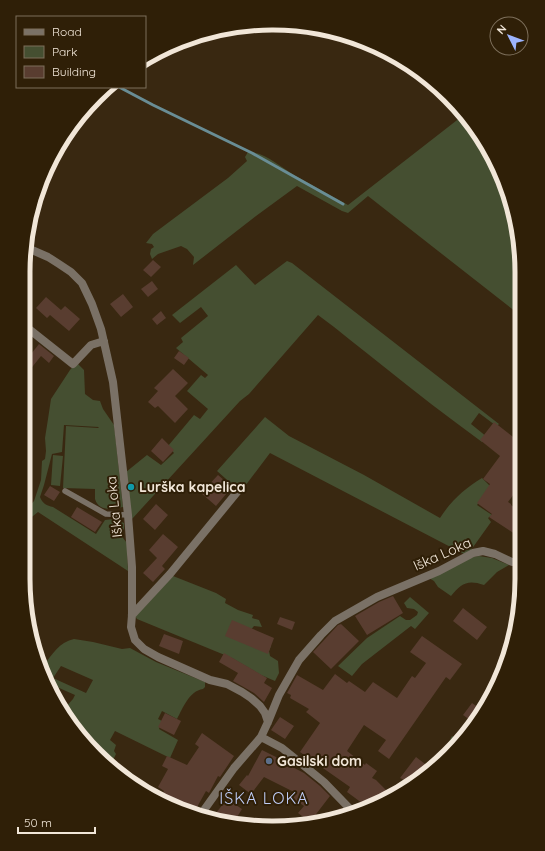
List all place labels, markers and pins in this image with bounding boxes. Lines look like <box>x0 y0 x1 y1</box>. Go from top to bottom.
place label: Lurška kapelica <box>139 478 245 496</box>
marker: Lurška kapelica <box>126 482 136 492</box>
place label: Gasilski dom <box>277 752 362 770</box>
marker: Gasilski dom <box>264 756 274 766</box>

